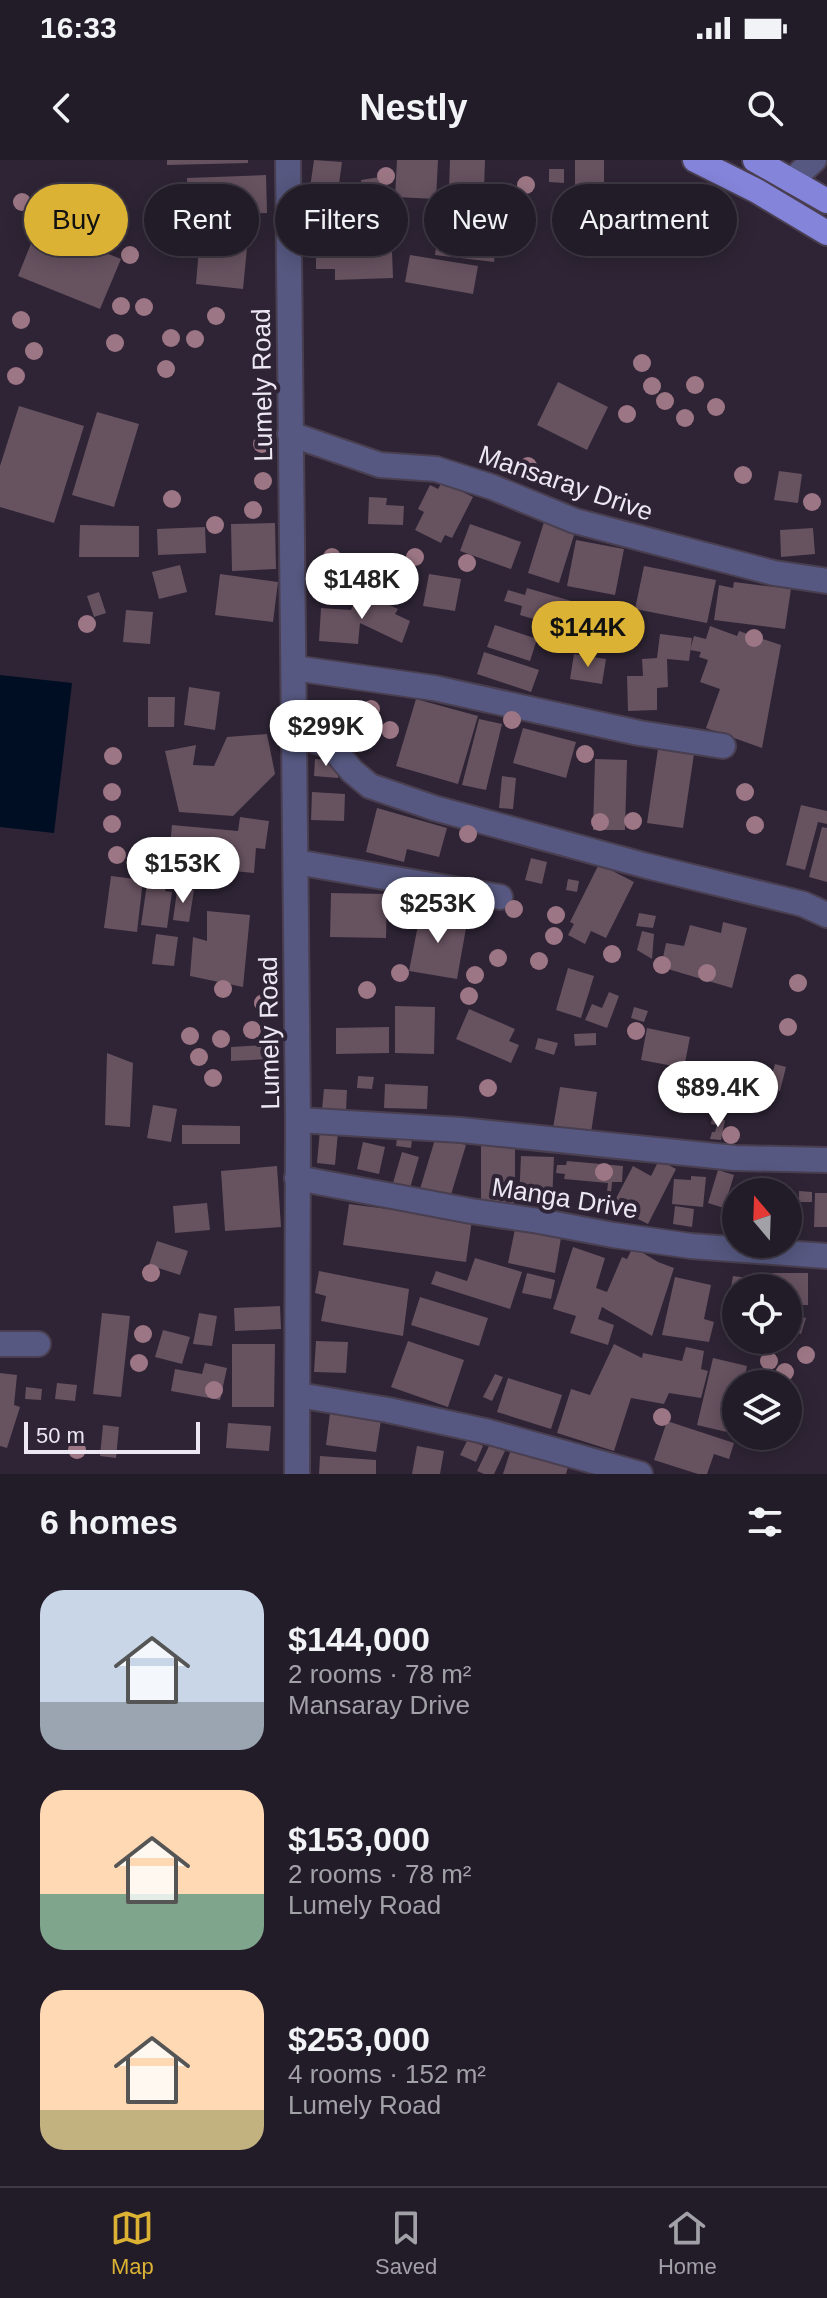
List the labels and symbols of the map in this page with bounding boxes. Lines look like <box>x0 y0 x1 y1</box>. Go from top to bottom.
street label: Lumely Road <box>246 308 278 462</box>
street label: Mansaray Drive <box>475 439 657 527</box>
pin: $148K <box>306 553 418 621</box>
pin: $144K <box>532 601 644 669</box>
pin: $299K <box>270 700 382 768</box>
pin: $153K <box>127 837 239 905</box>
pin: $253K <box>382 877 494 945</box>
street label: Lumely Road <box>253 956 285 1110</box>
pin: $89.4K <box>653 1061 783 1129</box>
street label: Manga Drive <box>490 1172 640 1224</box>
north arrow <box>722 1178 802 1258</box>
scale bar <box>24 1418 200 1454</box>

